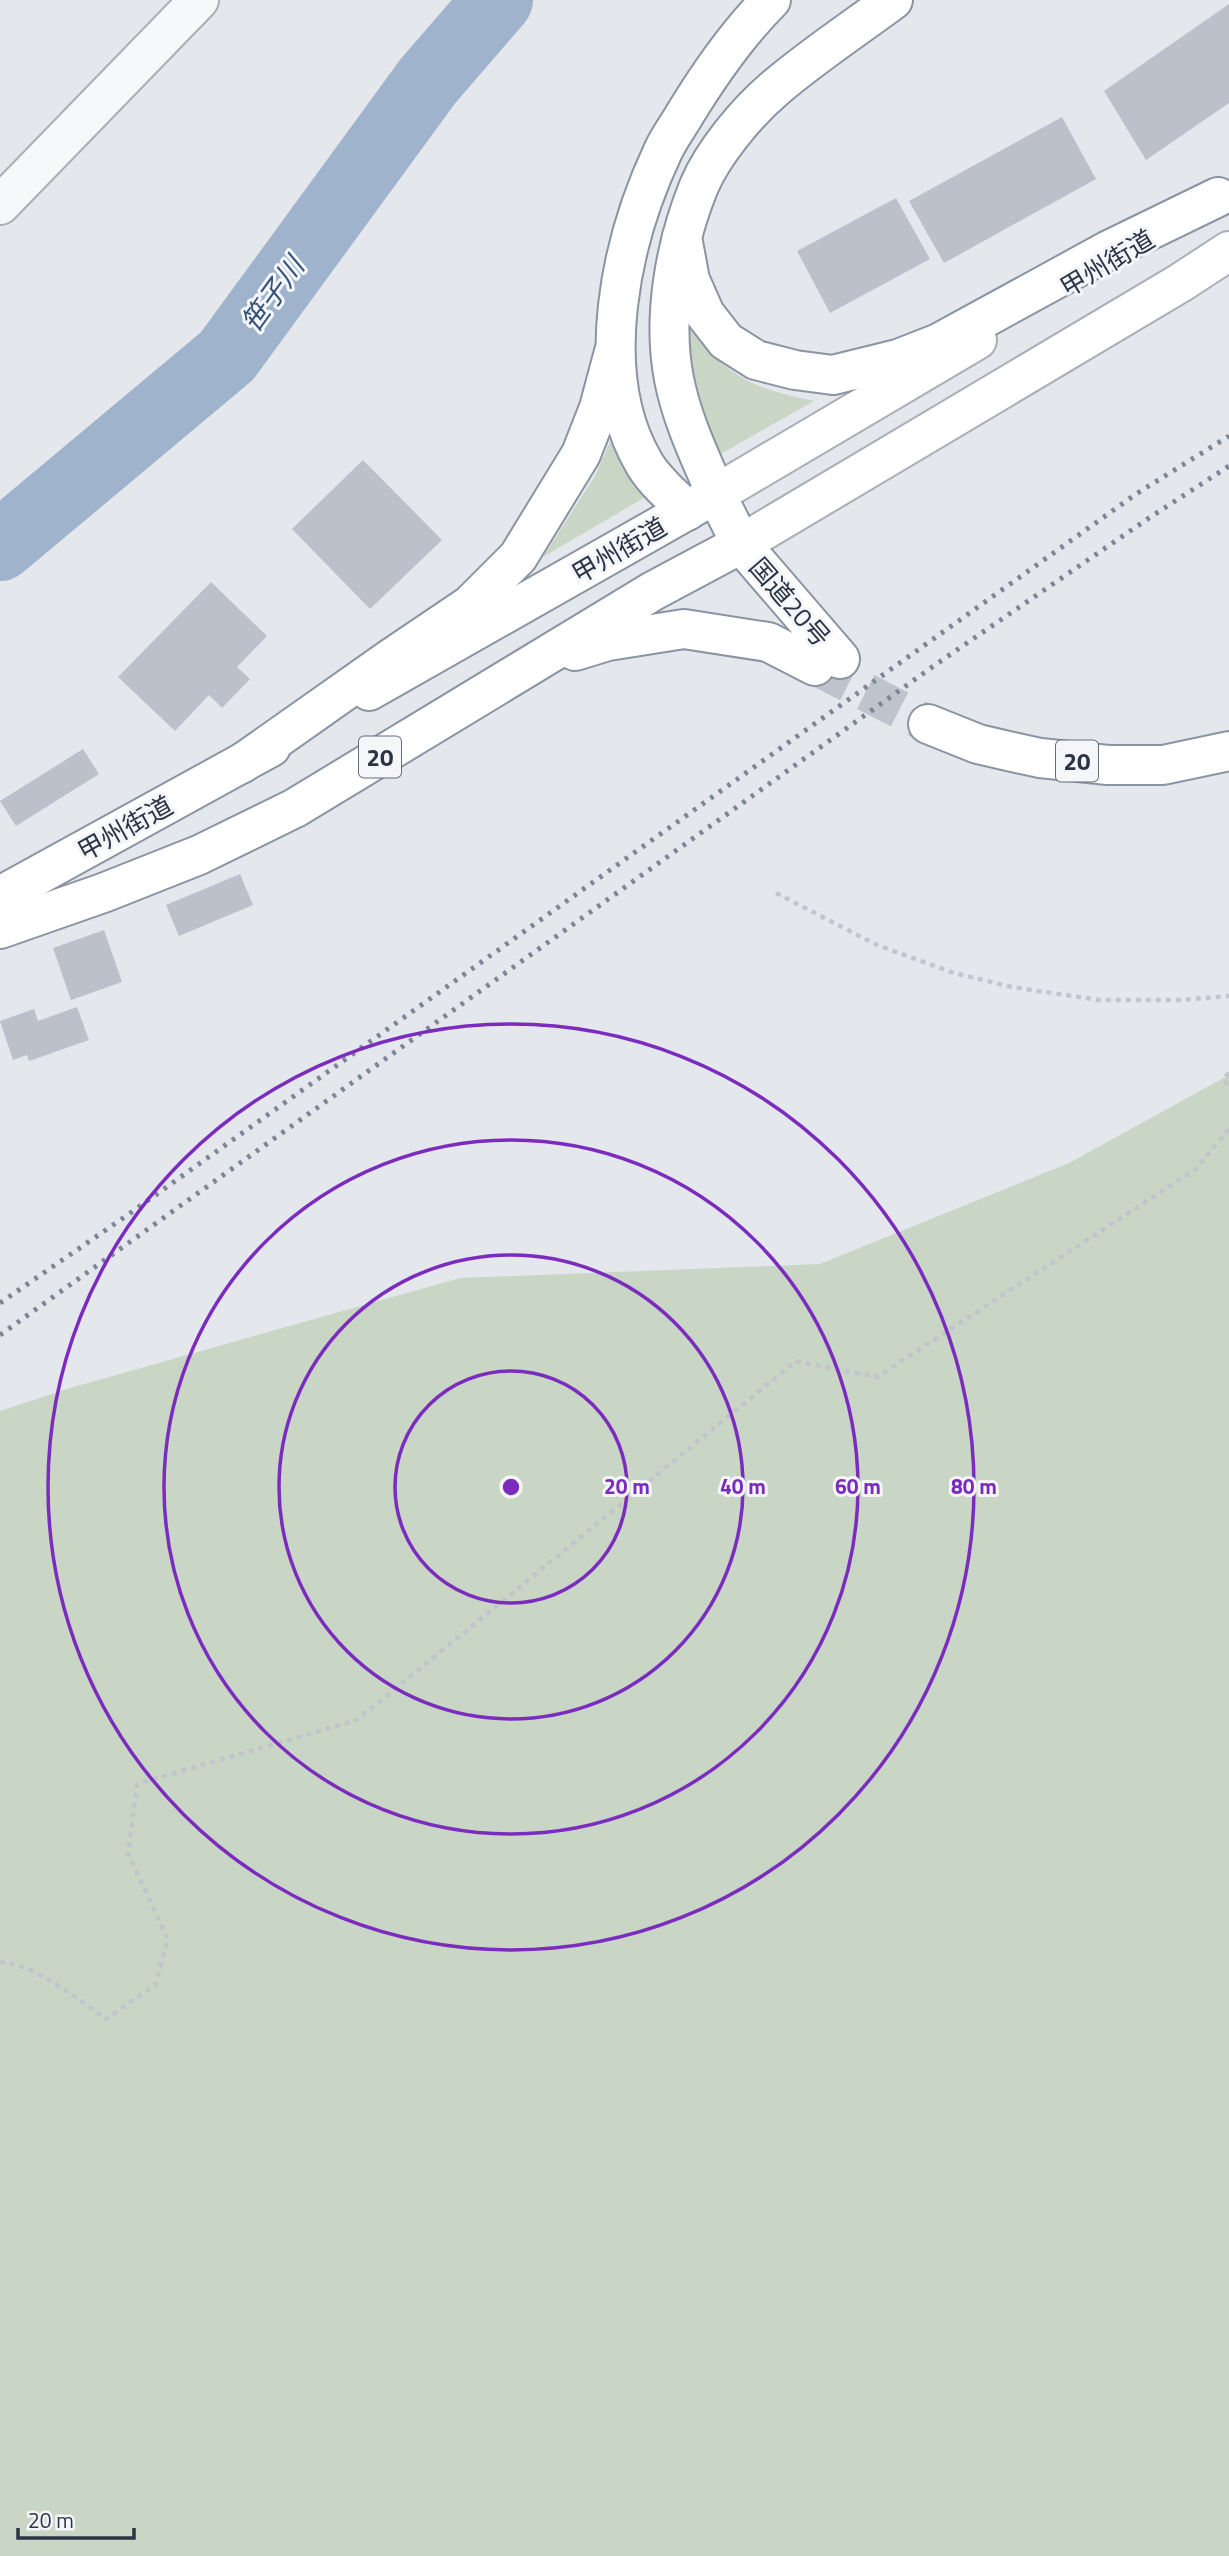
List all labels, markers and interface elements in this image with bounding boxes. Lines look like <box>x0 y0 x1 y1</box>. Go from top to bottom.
street label: 甲州街道 <box>1052 219 1162 307</box>
water label: 笹子川 <box>230 245 316 341</box>
street label: 甲州街道 <box>564 507 674 593</box>
street label: 国道20号 <box>740 549 840 655</box>
road number: 20 <box>359 736 401 778</box>
road number: 20 <box>1056 740 1098 782</box>
street label: 甲州街道 <box>70 786 180 870</box>
text: 20 m <box>604 1470 650 1502</box>
text: 40 m <box>720 1470 766 1502</box>
text: 60 m <box>835 1470 881 1502</box>
text: 80 m <box>951 1470 997 1502</box>
centre of rings <box>499 1475 523 1499</box>
scale bar <box>18 2496 133 2540</box>
text: 20 m <box>28 2504 74 2536</box>

